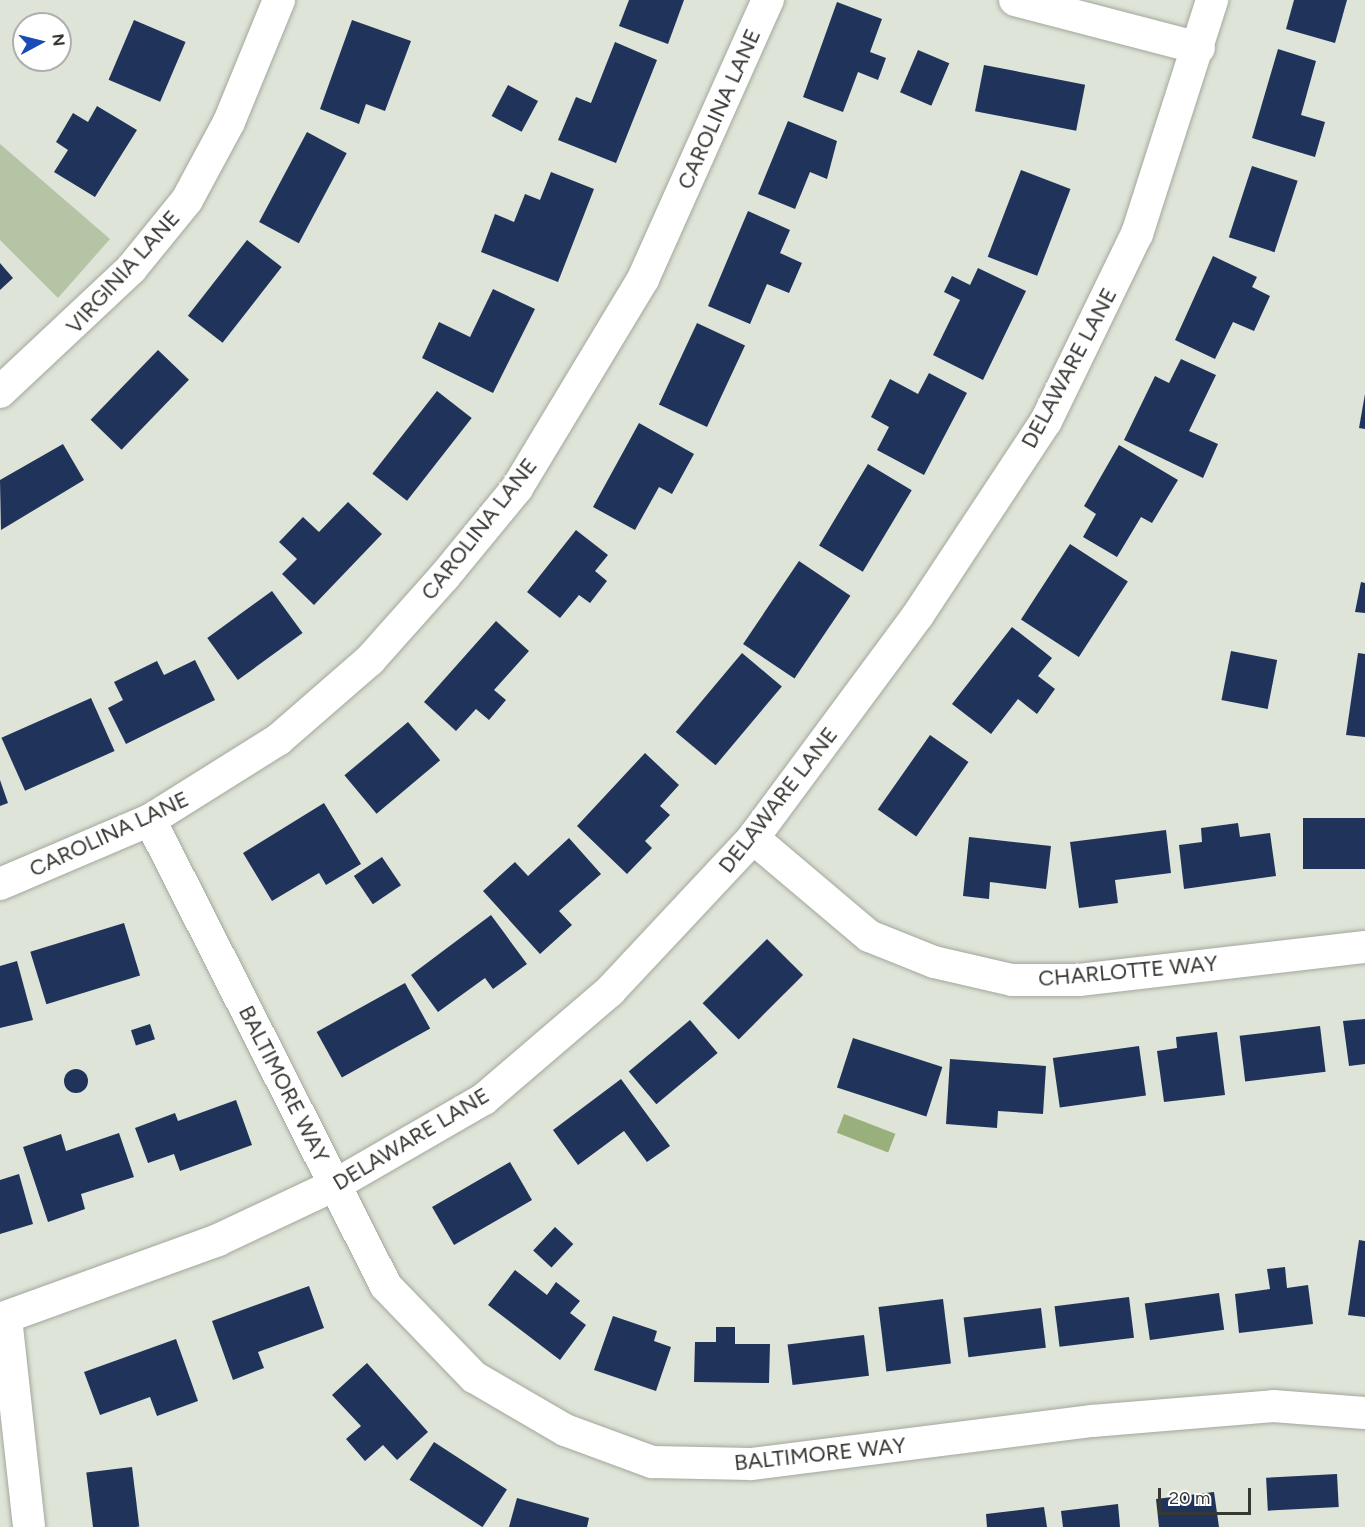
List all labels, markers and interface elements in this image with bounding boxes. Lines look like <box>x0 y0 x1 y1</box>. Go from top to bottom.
north arrow <box>12 12 72 72</box>
street label: CAROLINA LANE <box>672 25 766 193</box>
text: N <box>48 33 69 47</box>
street label: VIRGINIA LANE <box>61 205 185 339</box>
street label: DELAWARE LANE <box>1016 283 1122 453</box>
street label: CAROLINA LANE <box>415 453 543 605</box>
street label: DELAWARE LANE <box>713 722 843 878</box>
street label: CAROLINA LANE <box>25 786 193 882</box>
street label: CHARLOTTE WAY <box>1037 950 1219 992</box>
street label: BALTIMORE WAY <box>233 1001 335 1167</box>
street label: DELAWARE LANE <box>328 1082 494 1196</box>
street label: BALTIMORE WAY <box>733 1432 907 1476</box>
scale bar <box>1161 1476 1254 1514</box>
text: 20 m <box>1169 1487 1210 1509</box>

